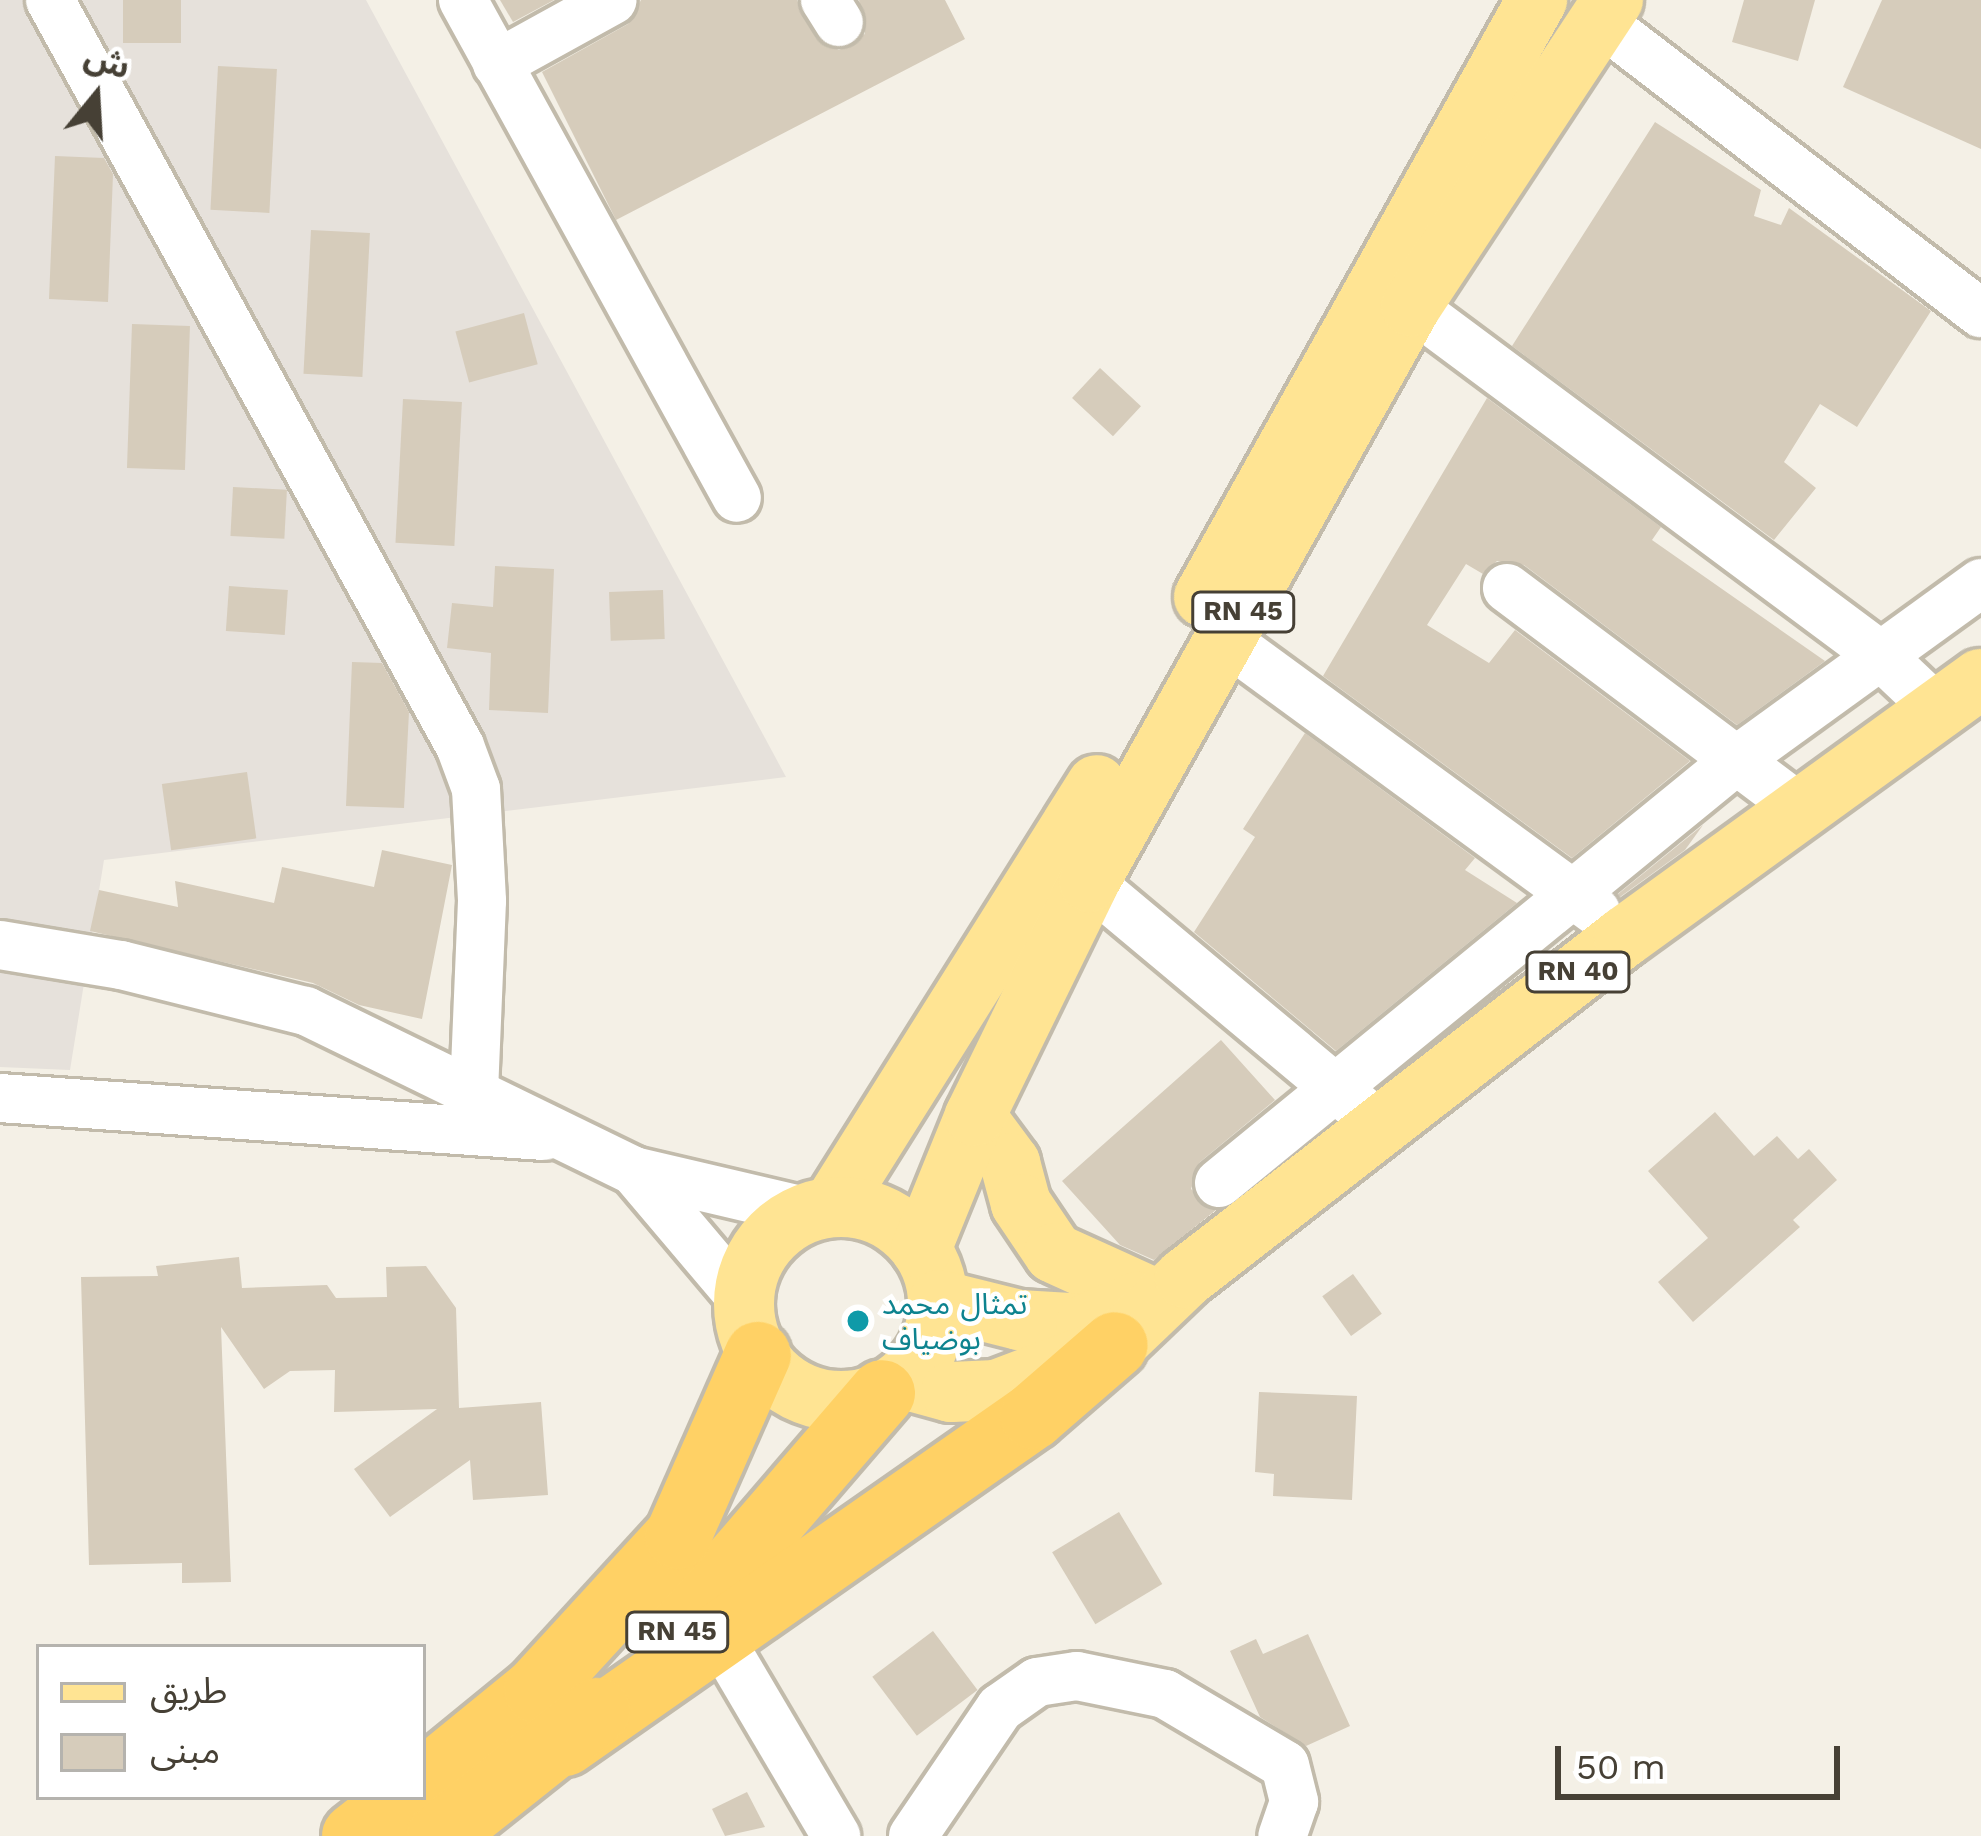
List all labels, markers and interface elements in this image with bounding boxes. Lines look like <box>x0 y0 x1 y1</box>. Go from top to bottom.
north arrow <box>36 36 156 156</box>
text: ش <box>80 36 135 87</box>
road number: RN 45 <box>1189 591 1297 633</box>
road number: RN 40 <box>1524 951 1632 993</box>
place label: تمثال محمد بوضياف <box>882 1286 1027 1356</box>
marker: تمثال محمد بوضياف <box>845 1308 871 1334</box>
road number: RN 45 <box>623 1611 731 1653</box>
legend <box>36 1644 426 1800</box>
text: طريق <box>150 1670 227 1712</box>
scale bar <box>1561 1722 1846 1796</box>
text: مبنى <box>150 1730 220 1772</box>
text: 50 m <box>1576 1746 1666 1788</box>

